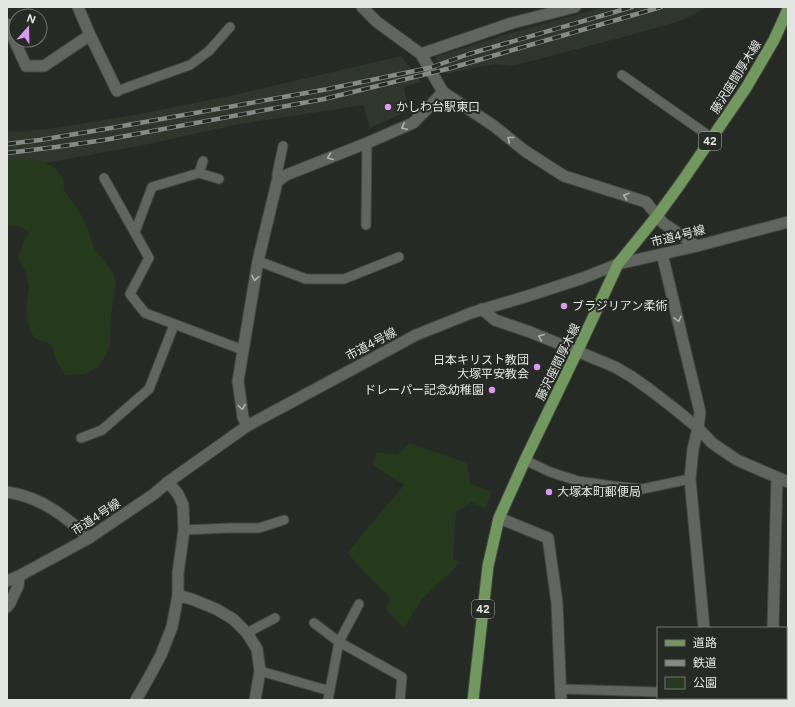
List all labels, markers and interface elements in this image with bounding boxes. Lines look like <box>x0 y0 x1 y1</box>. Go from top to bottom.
north arrow <box>8 8 48 48</box>
text: N <box>25 12 37 27</box>
street label: 藤沢座間厚木線 <box>708 38 764 116</box>
place label: かしわ台駅東口 <box>396 100 480 114</box>
marker: かしわ台駅東口 <box>383 102 393 112</box>
one-way arrow <box>400 122 408 130</box>
road number: 42 <box>699 132 721 150</box>
one-way arrow <box>508 137 515 144</box>
one-way arrow <box>327 153 334 161</box>
one-way arrow <box>623 192 630 201</box>
street label: 市道4号線 <box>649 223 707 249</box>
one-way arrow <box>251 275 260 281</box>
place label: ブラジリアン柔術 <box>572 299 667 313</box>
marker: ブラジリアン柔術 <box>559 301 569 311</box>
one-way arrow <box>673 316 681 322</box>
street label: 藤沢座間厚木線 <box>533 321 583 403</box>
street label: 市道4号線 <box>343 325 399 363</box>
one-way arrow <box>538 333 545 341</box>
place label: 日本キリスト教団 大塚平安教会 <box>433 353 529 381</box>
marker: 日本キリスト教団 大塚平安教会 <box>532 362 542 372</box>
place label: ドレーパー記念幼稚園 <box>364 383 484 397</box>
marker: ドレーパー記念幼稚園 <box>487 385 497 395</box>
one-way arrow <box>237 403 246 410</box>
place label: 大塚本町郵便局 <box>557 485 641 499</box>
marker: 大塚本町郵便局 <box>544 487 554 497</box>
street label: 市道4号線 <box>69 496 123 538</box>
road number: 42 <box>472 600 494 618</box>
legend <box>657 627 787 699</box>
text: 道路 <box>693 636 717 650</box>
text: 鉄道 <box>693 656 717 670</box>
text: 公園 <box>693 676 717 690</box>

